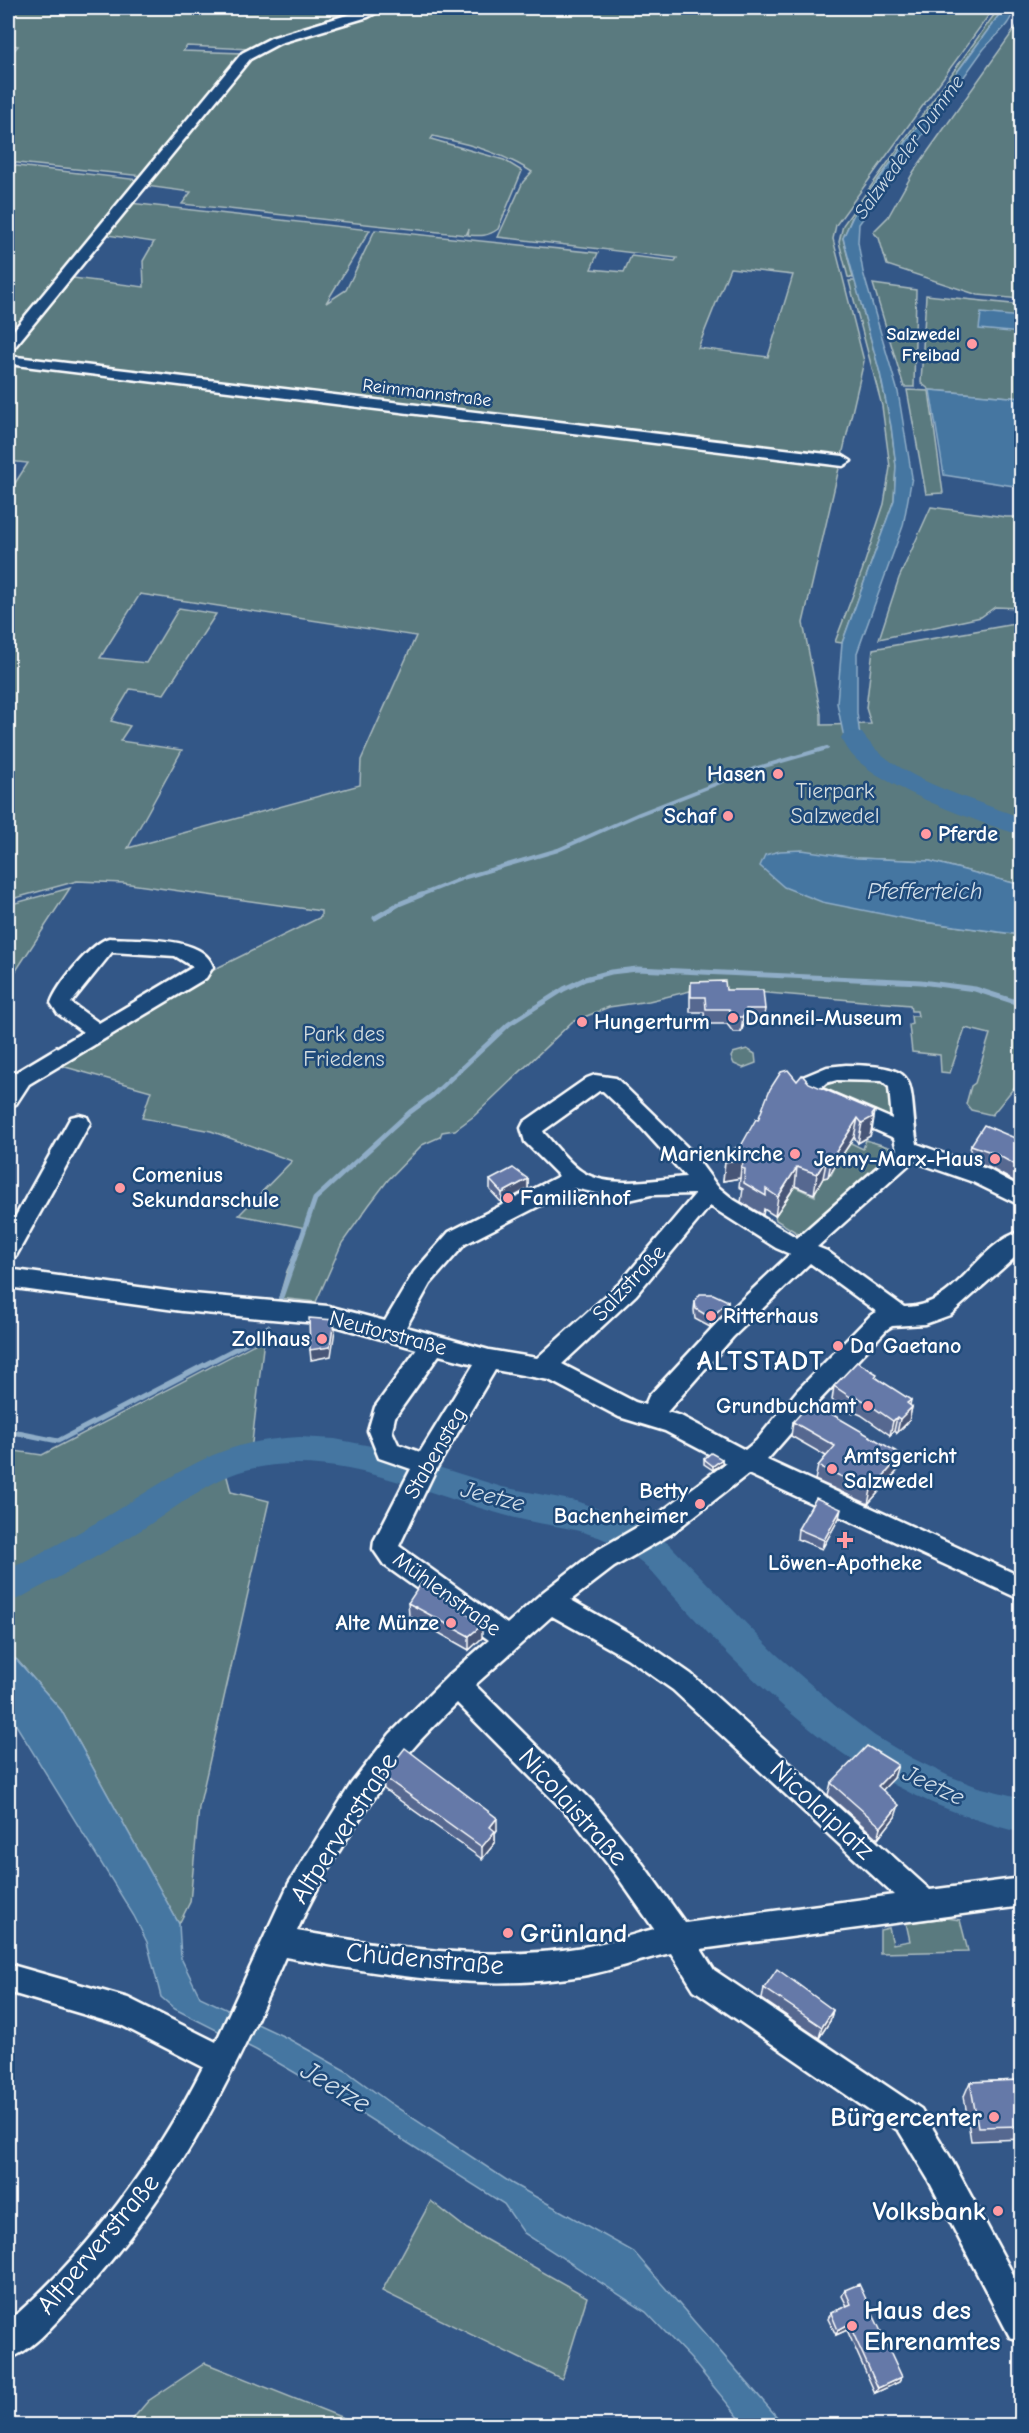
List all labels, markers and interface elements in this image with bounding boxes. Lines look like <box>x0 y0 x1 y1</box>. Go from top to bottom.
water label: Salzwedeler Dumme <box>849 71 969 223</box>
place label: Salzwedel Freibad <box>887 324 960 366</box>
marker: Salzwedel Freibad <box>965 337 979 351</box>
street label: Reimmannstraße <box>361 375 493 411</box>
place label: Hasen <box>707 761 766 787</box>
marker: Hasen <box>771 767 785 781</box>
park label: Tierpark Salzwedel <box>790 778 880 829</box>
place label: Schaf <box>664 803 717 829</box>
marker: Schaf <box>721 809 735 823</box>
place label: Pferde <box>938 821 998 847</box>
marker: Pferde <box>919 827 933 841</box>
water label: Pfefferteich <box>867 877 983 905</box>
place label: Danneil-Museum <box>745 1005 902 1031</box>
place label: Hungerturm <box>594 1009 710 1035</box>
marker: Danneil-Museum <box>726 1011 740 1025</box>
marker: Hungerturm <box>575 1015 589 1029</box>
park label: Park des Friedens <box>303 1021 385 1072</box>
place label: Marienkirche <box>660 1141 783 1167</box>
place label: Jenny-Marx-Haus <box>814 1146 983 1172</box>
marker: Marienkirche <box>788 1147 802 1161</box>
marker: Jenny-Marx-Haus <box>988 1152 1002 1166</box>
place label: Comenius Sekundarschule <box>132 1162 279 1213</box>
marker: Comenius Sekundarschule <box>113 1181 127 1195</box>
place label: Familienhof <box>520 1185 631 1211</box>
marker: Familienhof <box>501 1191 515 1205</box>
street label: Salzstraße <box>587 1239 671 1327</box>
place label: Ritterhaus <box>723 1303 818 1329</box>
street label: Neutorstraße <box>326 1305 450 1361</box>
marker: Ritterhaus <box>704 1309 718 1323</box>
place label: Zollhaus <box>232 1326 310 1352</box>
marker: Zollhaus <box>315 1332 329 1346</box>
place label: Da Gaetano <box>850 1333 961 1359</box>
marker: Da Gaetano <box>831 1339 845 1353</box>
district label: ALTSTADT <box>697 1345 825 1377</box>
place label: Grundbuchamt <box>716 1393 857 1419</box>
marker: Grundbuchamt <box>861 1399 875 1413</box>
street label: Stabensteg <box>398 1403 472 1503</box>
place label: Amtsgericht Salzwedel <box>844 1443 957 1494</box>
marker: Amtsgericht Salzwedel <box>825 1462 839 1476</box>
water label: Jeetze <box>457 1474 528 1517</box>
place label: Betty Bachenheimer <box>554 1478 689 1529</box>
marker: Betty Bachenheimer <box>693 1497 707 1511</box>
marker: Löwen-Apotheke <box>838 1533 852 1547</box>
street label: Mühlenstraße <box>388 1546 506 1642</box>
place label: Löwen-Apotheke <box>768 1550 922 1576</box>
place label: Alte Münze <box>335 1610 439 1636</box>
marker: Alte Münze <box>444 1616 458 1630</box>
street label: Nicolaistraße <box>512 1742 634 1872</box>
street label: Altperverstraße <box>284 1747 404 1909</box>
street label: Nicolaiplatz <box>764 1754 881 1866</box>
water label: Jeetze <box>898 1758 969 1811</box>
place label: Grünland <box>520 1918 627 1949</box>
marker: Grünland <box>501 1926 515 1940</box>
street label: Chüdenstraße <box>345 1937 505 1981</box>
water label: Jeetze <box>295 2053 377 2120</box>
place label: Bürgercenter <box>830 2102 982 2133</box>
marker: Bürgercenter <box>987 2110 1001 2124</box>
street label: Altperverstraße <box>30 2167 166 2321</box>
place label: Volksbank <box>872 2196 986 2227</box>
marker: Volksbank <box>991 2204 1005 2218</box>
place label: Haus des Ehrenamtes <box>864 2295 1000 2357</box>
marker: Haus des Ehrenamtes <box>845 2319 859 2333</box>

